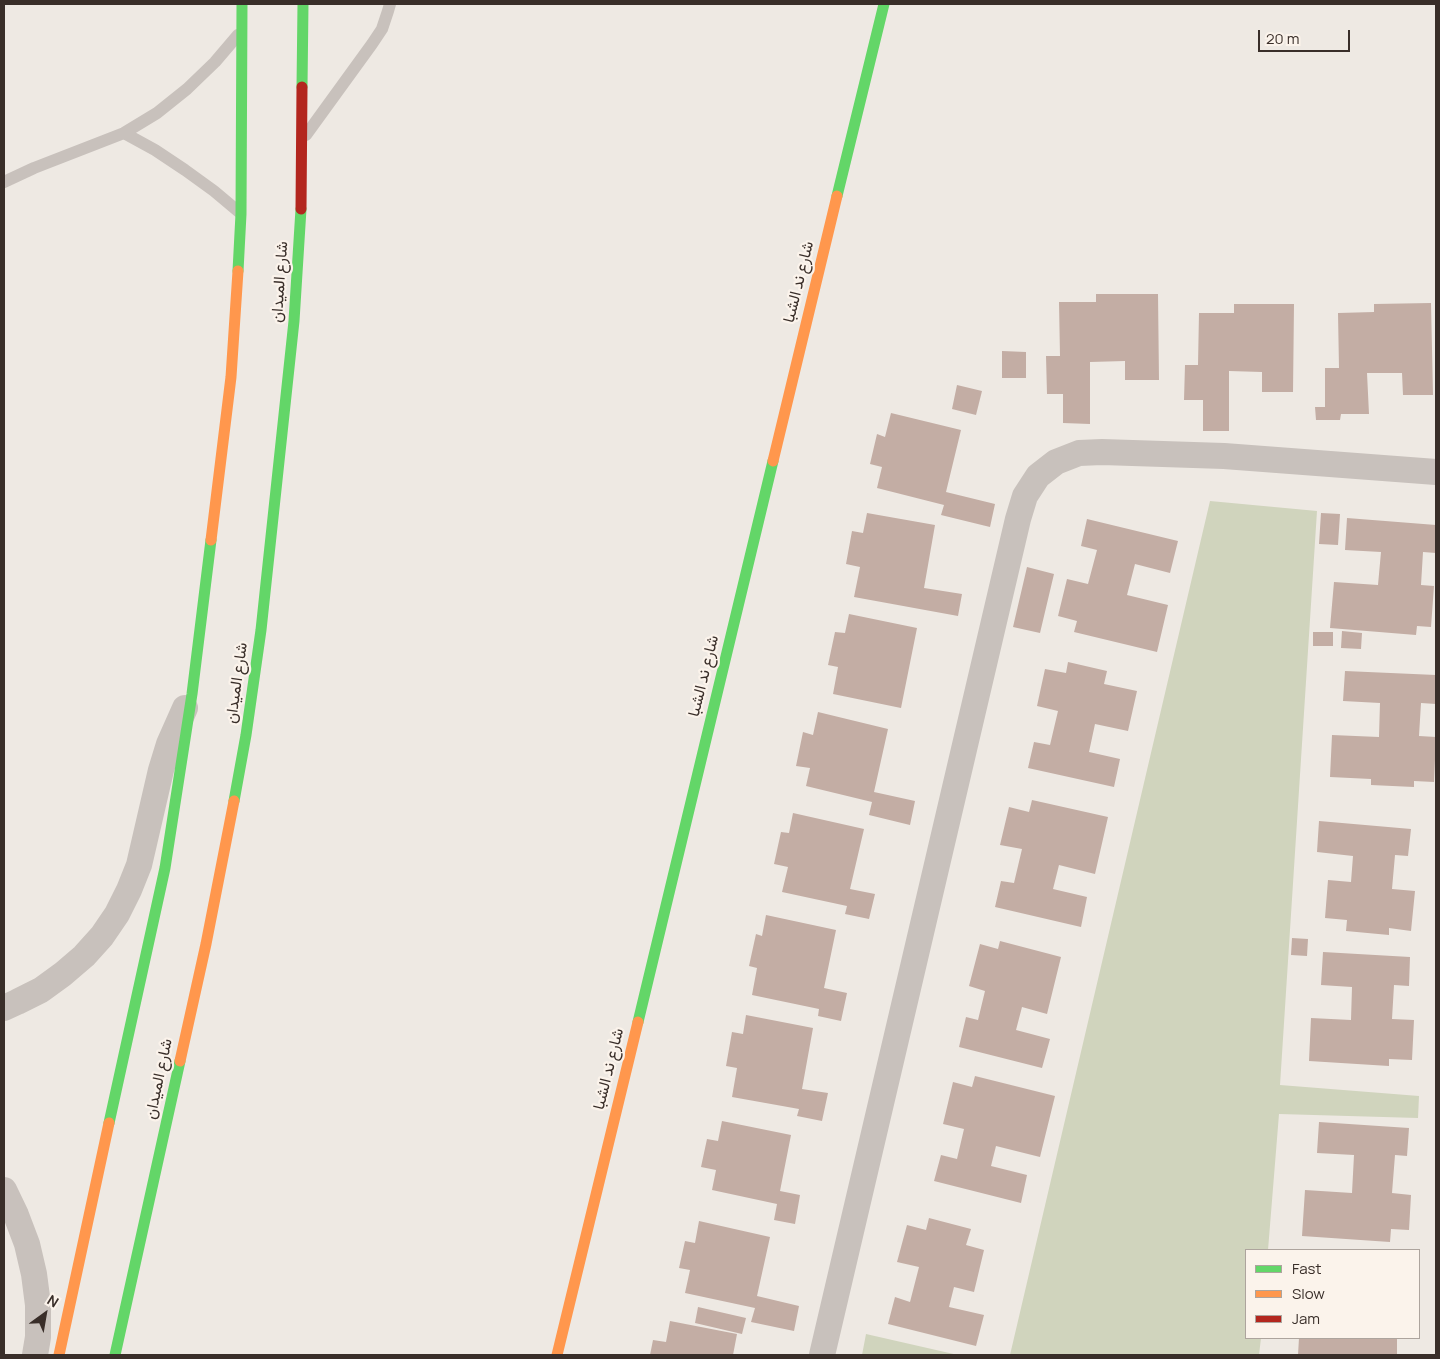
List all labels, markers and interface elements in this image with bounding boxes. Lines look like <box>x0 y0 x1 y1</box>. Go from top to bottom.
scale bar <box>1260 20 1352 52</box>
text: 20 m <box>1266 28 1299 49</box>
street label: شارع ند الشبا <box>780 239 818 325</box>
street label: شارع الميدان <box>268 241 292 323</box>
street label: شارع ند الشبا <box>685 633 723 719</box>
street label: شارع الميدان <box>222 641 252 725</box>
street label: شارع ند الشبا <box>590 1026 628 1112</box>
street label: شارع الميدان <box>141 1037 177 1121</box>
legend <box>1245 1249 1420 1339</box>
text: Fast <box>1292 1258 1321 1279</box>
text: Slow <box>1292 1283 1325 1304</box>
north arrow <box>20 1289 70 1339</box>
text: N <box>44 1290 63 1312</box>
text: Jam <box>1292 1308 1320 1329</box>

